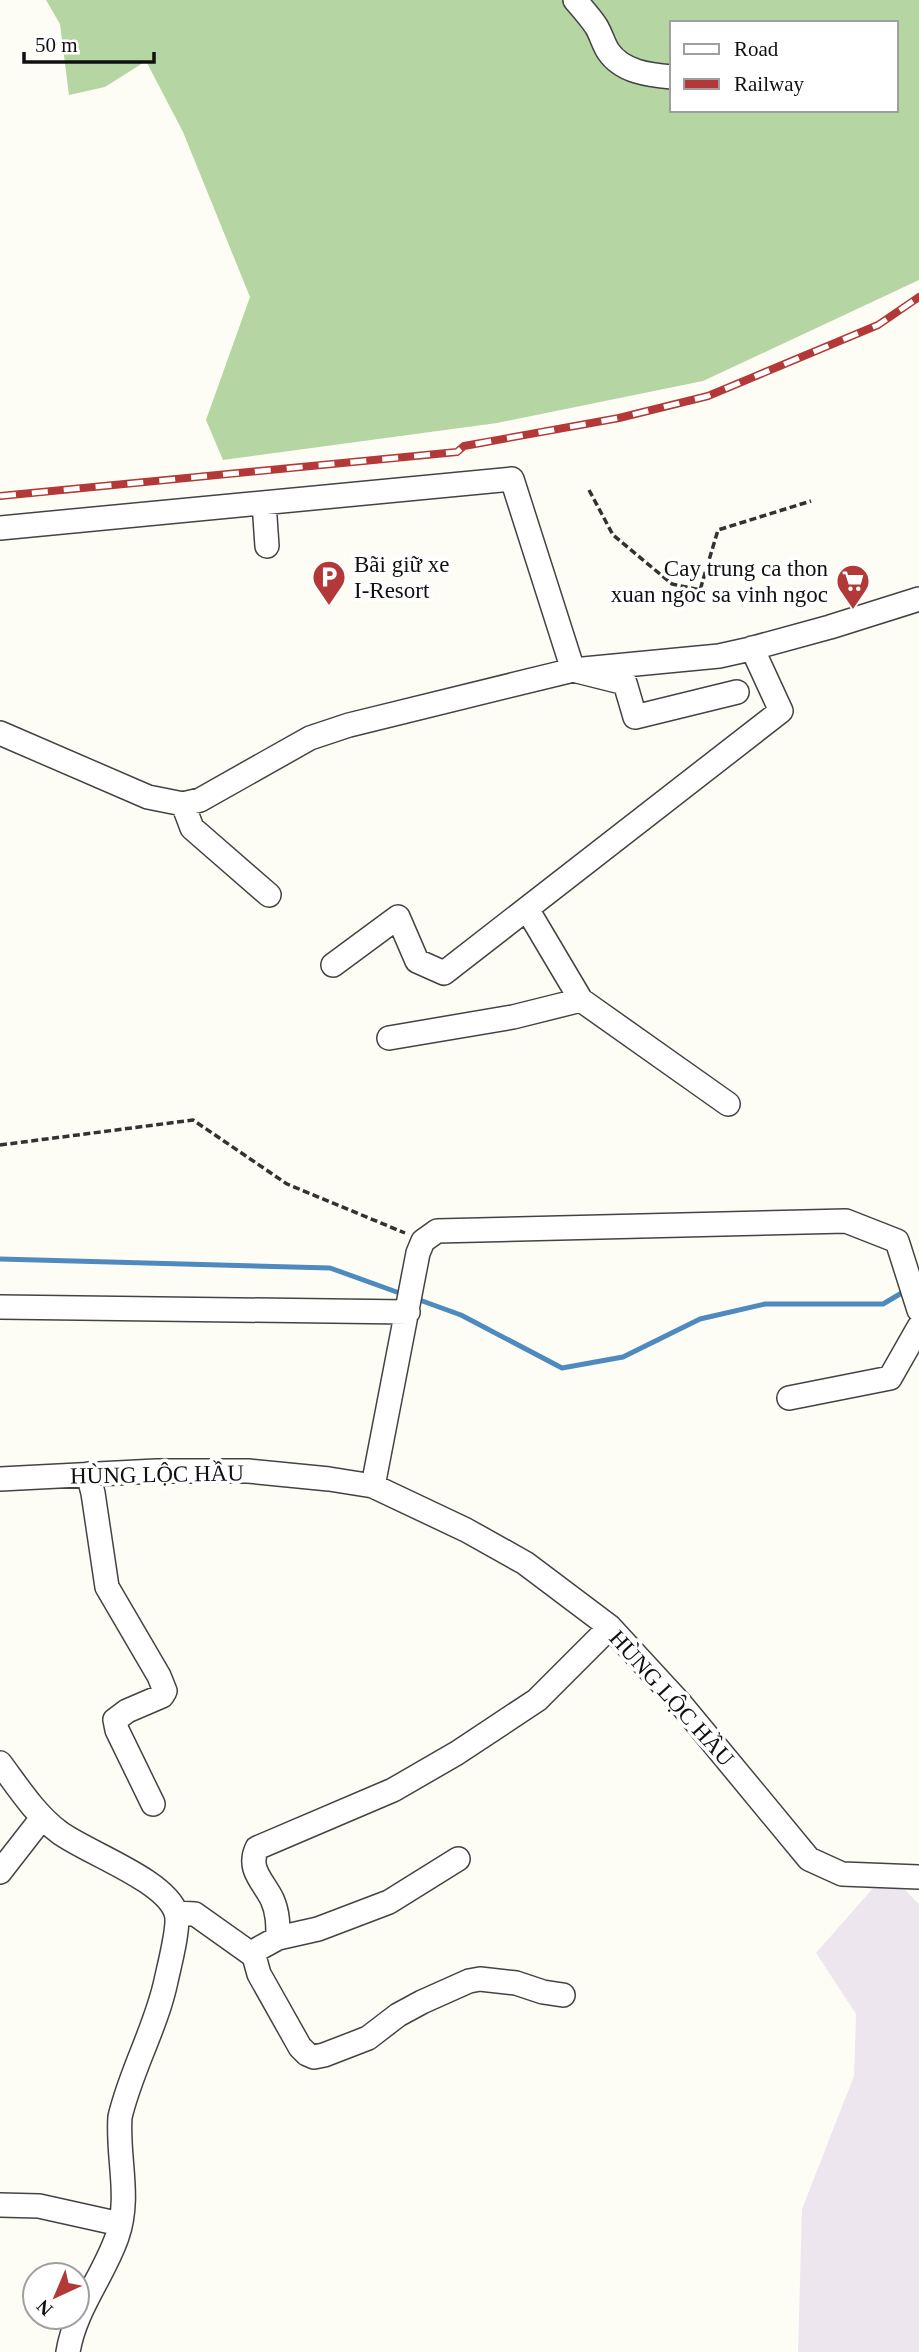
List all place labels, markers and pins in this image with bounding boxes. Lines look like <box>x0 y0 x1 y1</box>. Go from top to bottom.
place label: Bãi giữ xe I-Resort <box>354 552 450 603</box>
place label: Cay trung ca thon xuan ngoc sa vinh ngoc <box>611 556 828 607</box>
parking icon: Bãi giữ xe I-Resort <box>310 558 348 607</box>
supermarket icon: Cay trung ca thon xuan ngoc sa vinh ngoc <box>834 562 872 611</box>

